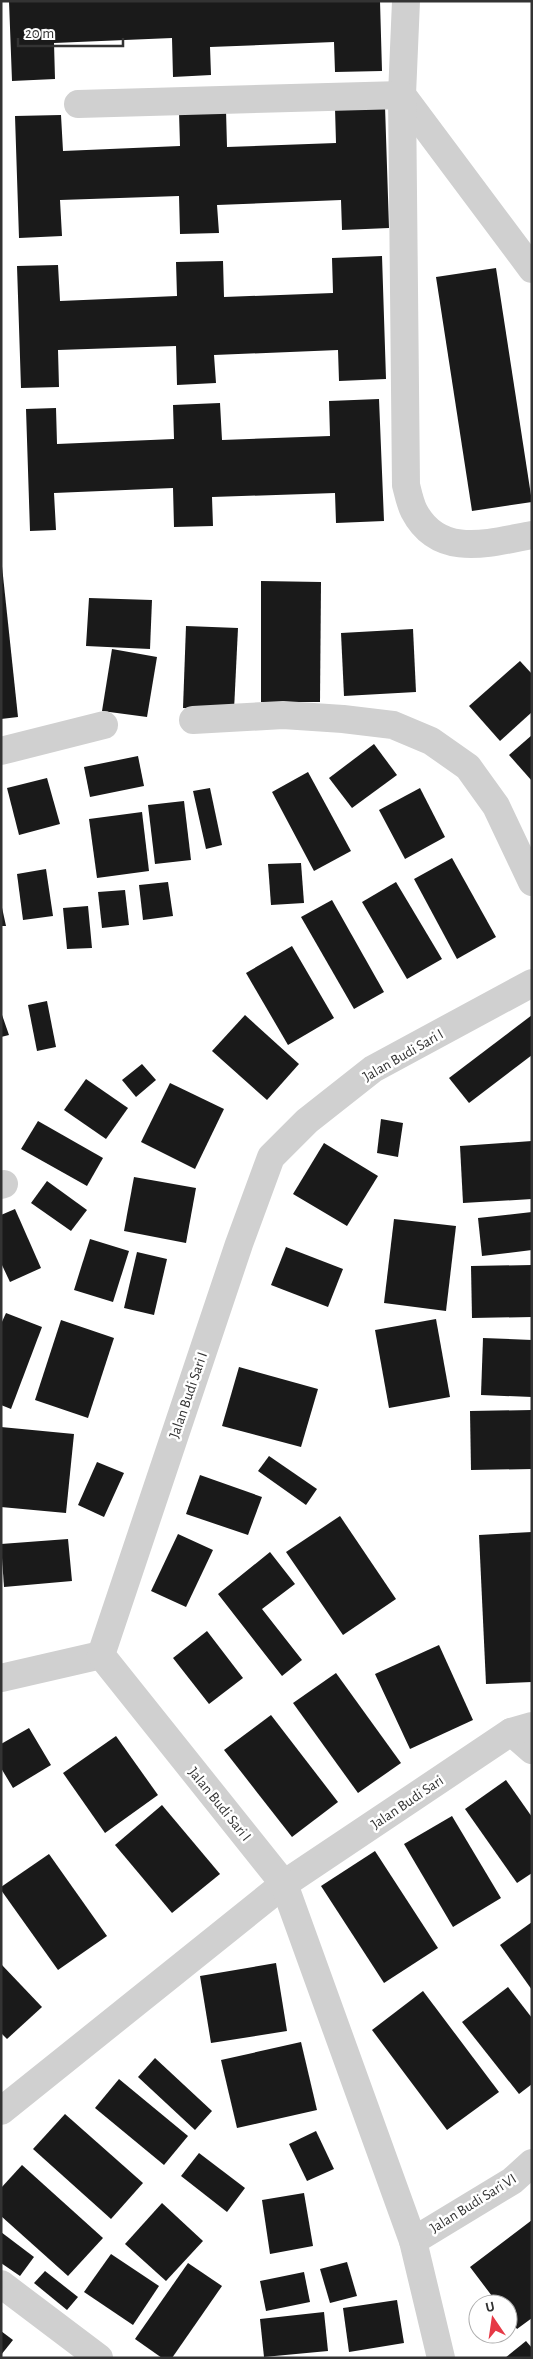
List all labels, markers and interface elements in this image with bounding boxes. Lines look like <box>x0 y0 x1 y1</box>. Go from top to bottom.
scale bar <box>18 15 122 47</box>
text: 20 m <box>25 26 54 41</box>
street label: Jalan Budi Sari I <box>360 1026 446 1084</box>
street label: Jalan Budi Sari I <box>167 1350 210 1440</box>
street label: Jalan Budi Sari I <box>185 1765 254 1844</box>
street label: Jalan Budi Sari <box>368 1773 446 1832</box>
street label: Jalan Budi Sari VI <box>428 2171 519 2236</box>
north arrow <box>468 2294 518 2344</box>
text: U <box>484 2299 496 2315</box>

